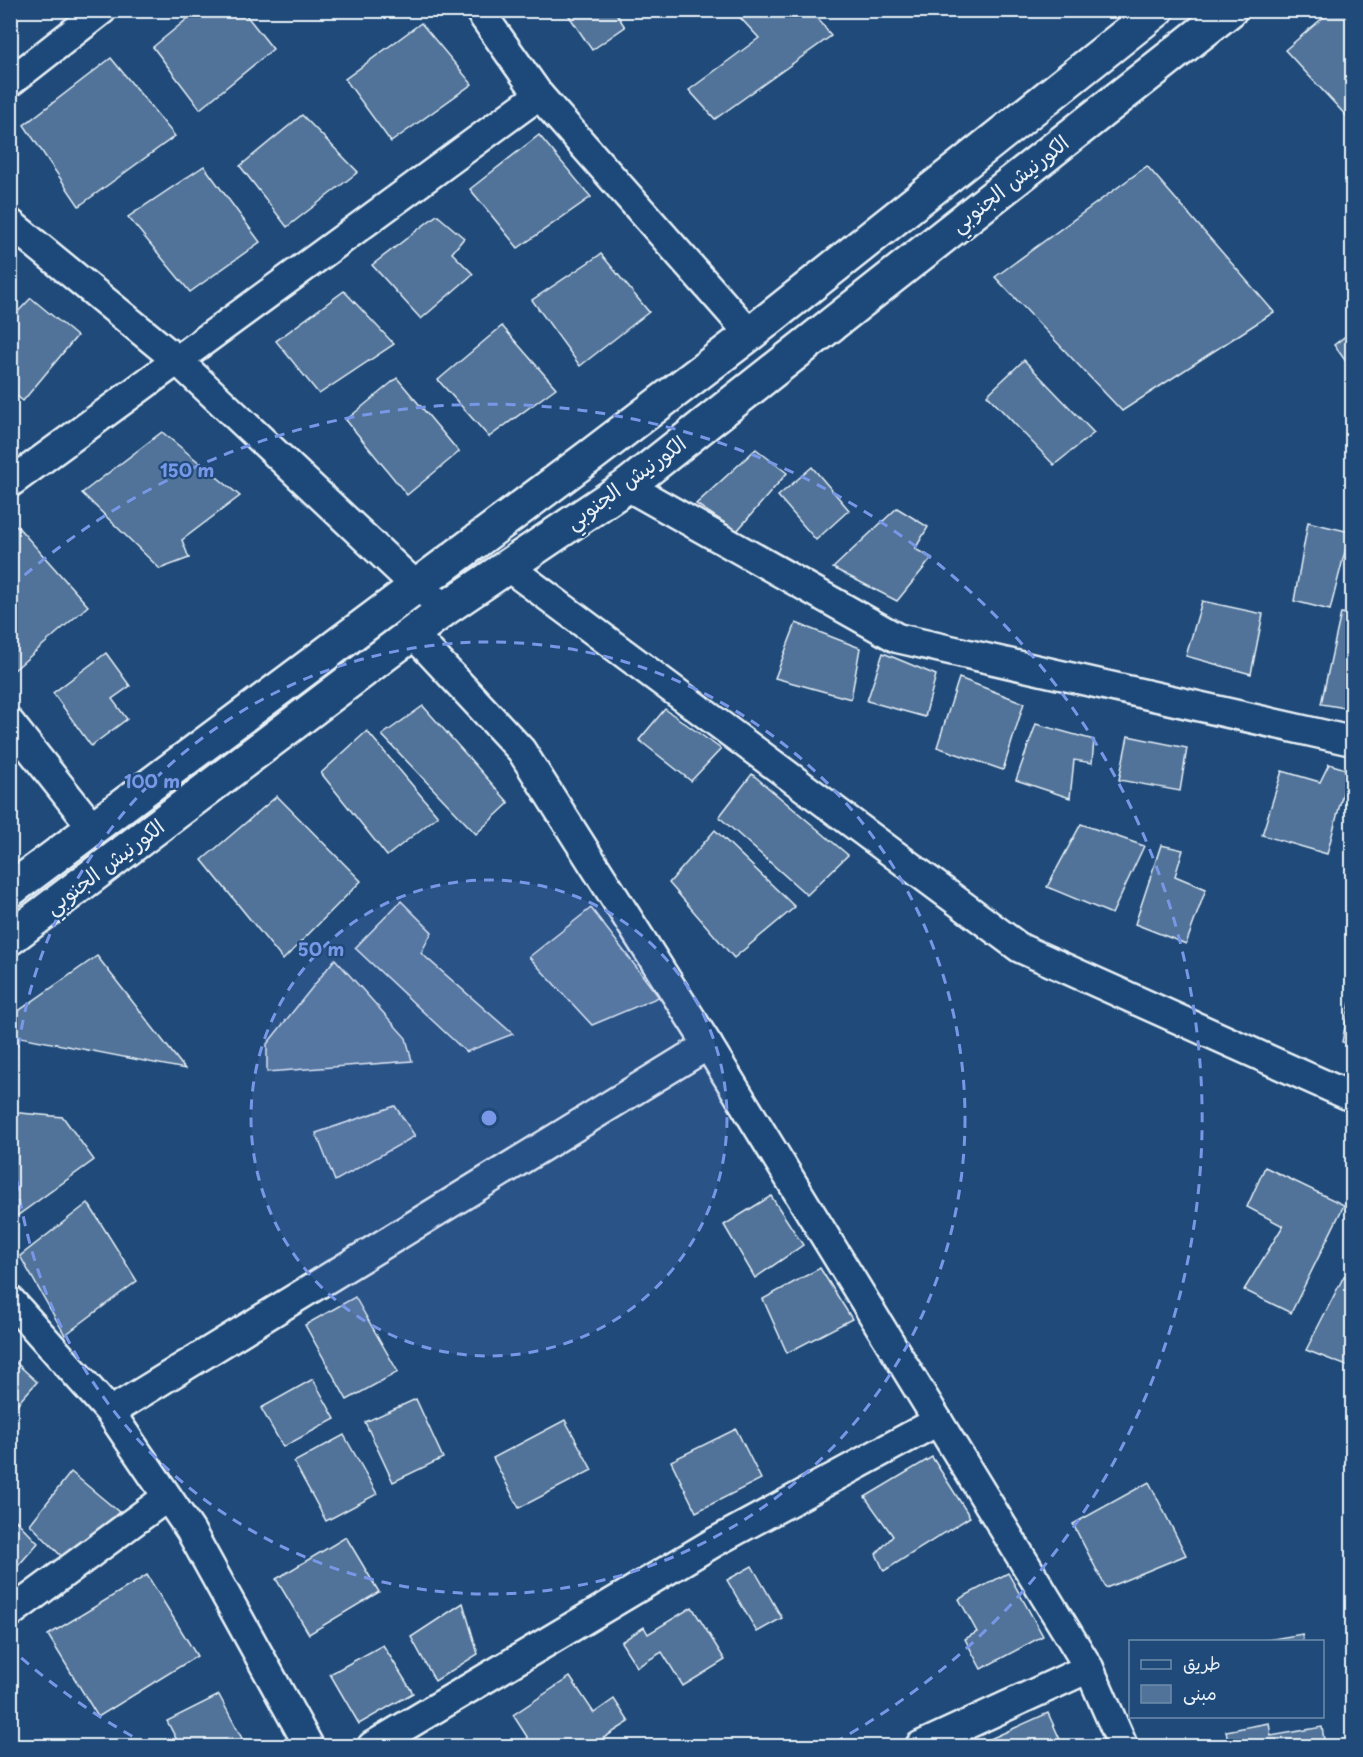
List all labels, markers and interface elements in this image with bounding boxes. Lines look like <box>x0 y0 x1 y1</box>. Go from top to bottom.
street label: الكورنيش الجنوبي <box>943 126 1078 243</box>
street label: الكورنيش الجنوبي <box>558 426 695 540</box>
text: 150 m <box>160 456 214 483</box>
text: 100 m <box>124 767 180 794</box>
street label: الكورنيش الجنوبي <box>37 810 173 925</box>
text: 50 m <box>298 935 344 962</box>
centre of rings <box>479 1108 499 1128</box>
legend <box>1129 1640 1324 1718</box>
text: طريق <box>1183 1649 1221 1676</box>
text: مبنى <box>1183 1679 1217 1706</box>

